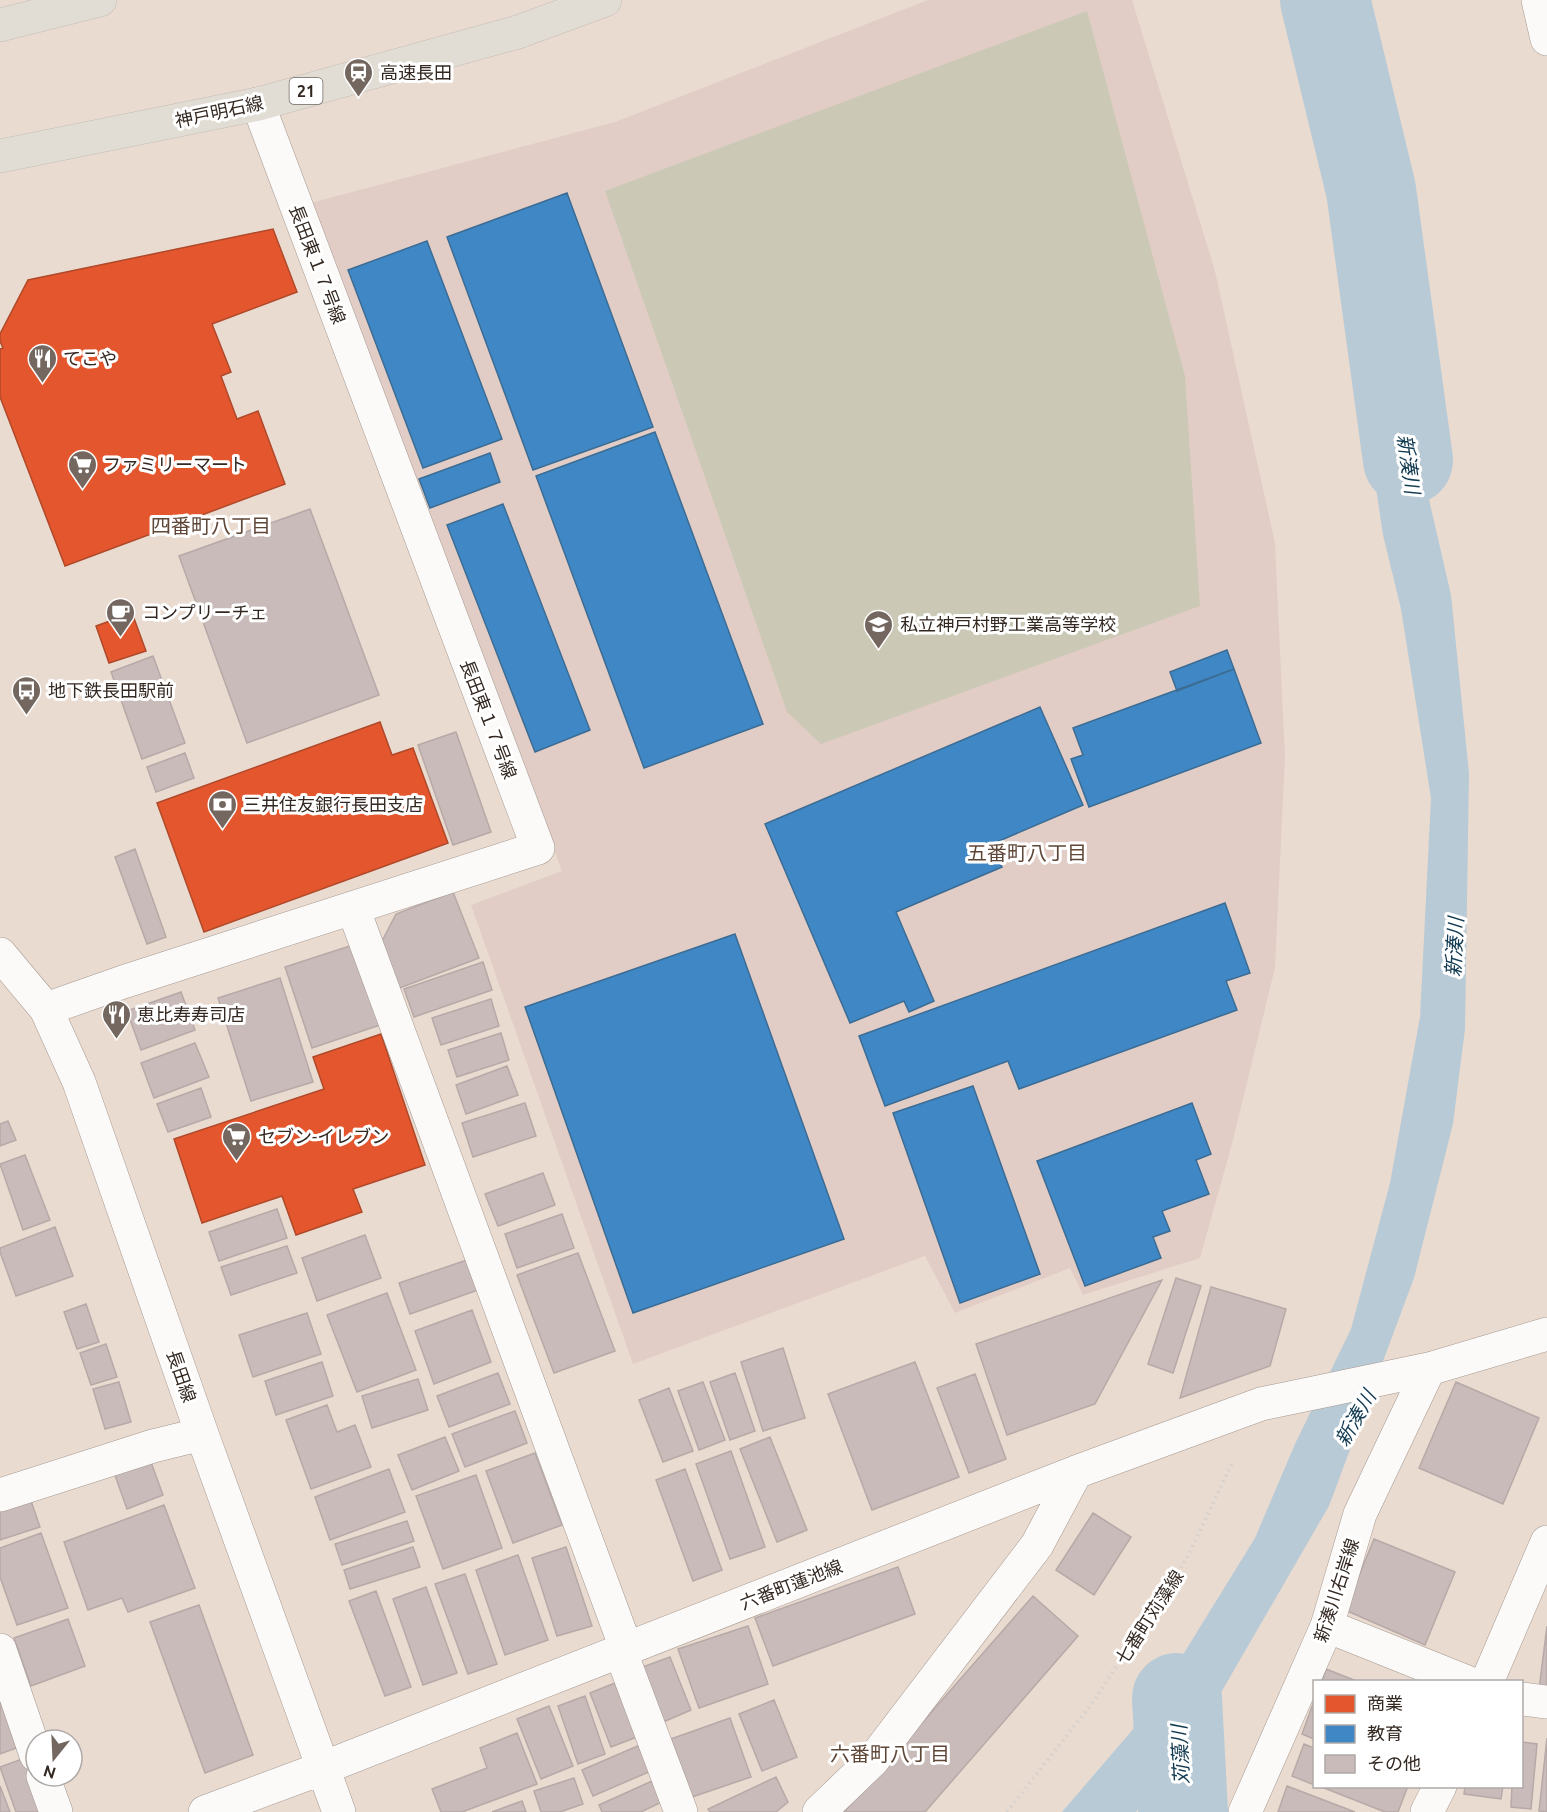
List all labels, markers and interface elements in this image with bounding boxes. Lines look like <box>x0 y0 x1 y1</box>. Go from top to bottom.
station icon: 高速長田 <box>343 56 375 98</box>
place label: 高速長田 <box>380 62 452 82</box>
road number: 21 <box>290 78 322 104</box>
street label: 神戸明石線 <box>173 92 265 130</box>
street label: 長田東１７号線 <box>286 202 350 326</box>
restaurant icon: てこや <box>26 342 58 384</box>
place label: てこや <box>63 348 117 368</box>
water label: 新湊川 <box>1393 433 1425 497</box>
supermarket icon: ファミリーマート <box>66 448 98 490</box>
place label: ファミリーマート <box>103 454 247 474</box>
district label: 四番町八丁目 <box>151 514 271 537</box>
cafe icon: コンプリーチェ <box>105 596 137 638</box>
place label: コンプリーチェ <box>142 602 267 622</box>
school or university icon: 私立神戸村野工業高等学校 <box>863 608 895 650</box>
place label: 私立神戸村野工業高等学校 <box>900 614 1116 634</box>
street label: 長田東１７号線 <box>457 657 521 781</box>
bus stop icon: 地下鉄長田駅前 <box>11 674 43 716</box>
place label: 地下鉄長田駅前 <box>48 680 174 700</box>
bank icon: 三井住友銀行長田支店 <box>206 788 238 830</box>
place label: 三井住友銀行長田支店 <box>243 794 423 814</box>
district label: 五番町八丁目 <box>967 841 1087 864</box>
water label: 新湊川 <box>1441 914 1467 978</box>
restaurant icon: 恵比寿寿司店 <box>100 998 132 1040</box>
place label: 恵比寿寿司店 <box>137 1004 245 1024</box>
supermarket icon: セブン-イレブン <box>221 1120 253 1162</box>
place label: セブン-イレブン <box>258 1126 389 1146</box>
street label: 長田線 <box>164 1347 200 1405</box>
water label: 新湊川 <box>1330 1385 1381 1450</box>
street label: 新湊川右岸線 <box>1310 1536 1362 1644</box>
street label: 六番町蓮池線 <box>737 1555 845 1613</box>
street label: 七番町苅藻線 <box>1111 1566 1187 1668</box>
legend <box>1313 1680 1523 1788</box>
text: 商業 <box>1367 1693 1403 1713</box>
water label: 苅藻川 <box>1167 1722 1193 1786</box>
text: 教育 <box>1367 1723 1403 1743</box>
north arrow <box>24 1728 84 1788</box>
district label: 六番町八丁目 <box>830 1742 950 1765</box>
text: その他 <box>1367 1753 1421 1773</box>
text: N <box>41 1762 58 1783</box>

